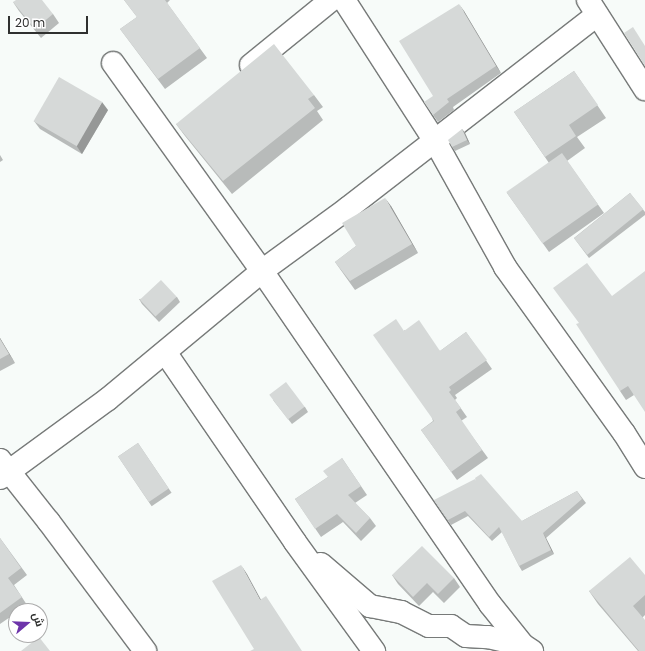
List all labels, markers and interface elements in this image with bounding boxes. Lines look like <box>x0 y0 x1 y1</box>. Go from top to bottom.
scale bar <box>10 8 90 34</box>
text: 20 m <box>15 14 45 31</box>
north arrow <box>8 603 48 643</box>
text: ش <box>29 610 48 629</box>

